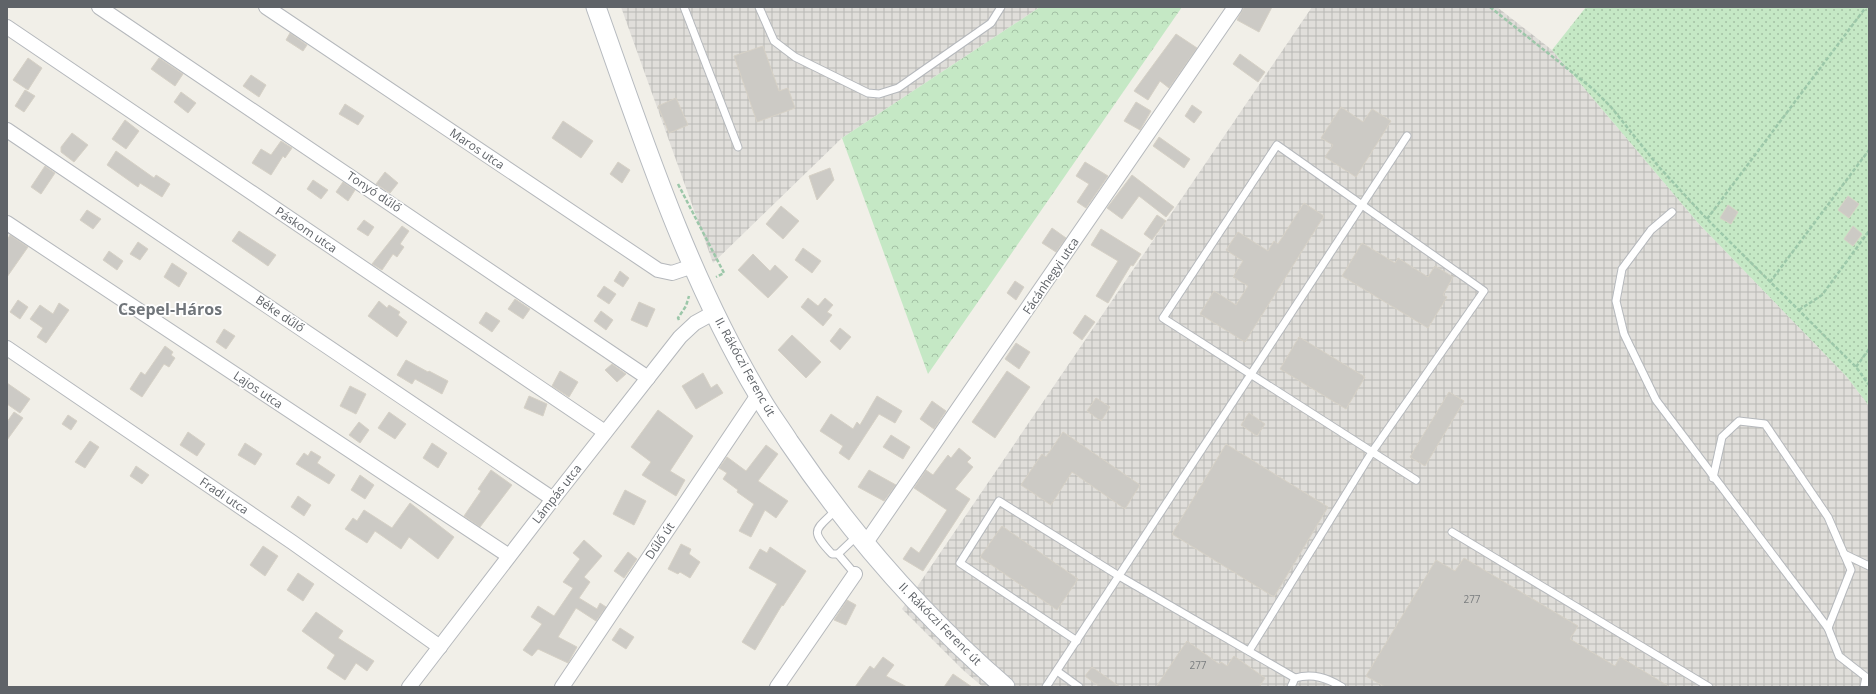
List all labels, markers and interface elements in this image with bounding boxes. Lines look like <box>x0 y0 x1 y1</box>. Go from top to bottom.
street label: Maros utca <box>447 124 508 173</box>
street label: Tonyó dűlő <box>344 167 405 216</box>
street label: Páskom utca <box>272 203 341 257</box>
street label: Fácánhegyi utca <box>1019 234 1083 318</box>
street label: Béke dűlő <box>252 291 308 336</box>
district label: Csepel-Háros <box>118 298 222 320</box>
street label: II. Rákóczi Ferenc út <box>711 314 780 419</box>
street label: Lajos utca <box>230 367 286 412</box>
street label: Lámpás utca <box>528 461 585 527</box>
street label: Fradi utca <box>197 473 252 518</box>
street label: Dűlő út <box>641 519 678 563</box>
street label: II. Rákóczi Ferenc út <box>895 579 985 669</box>
house number: 277 <box>1463 592 1481 606</box>
house number: 277 <box>1189 658 1207 672</box>

